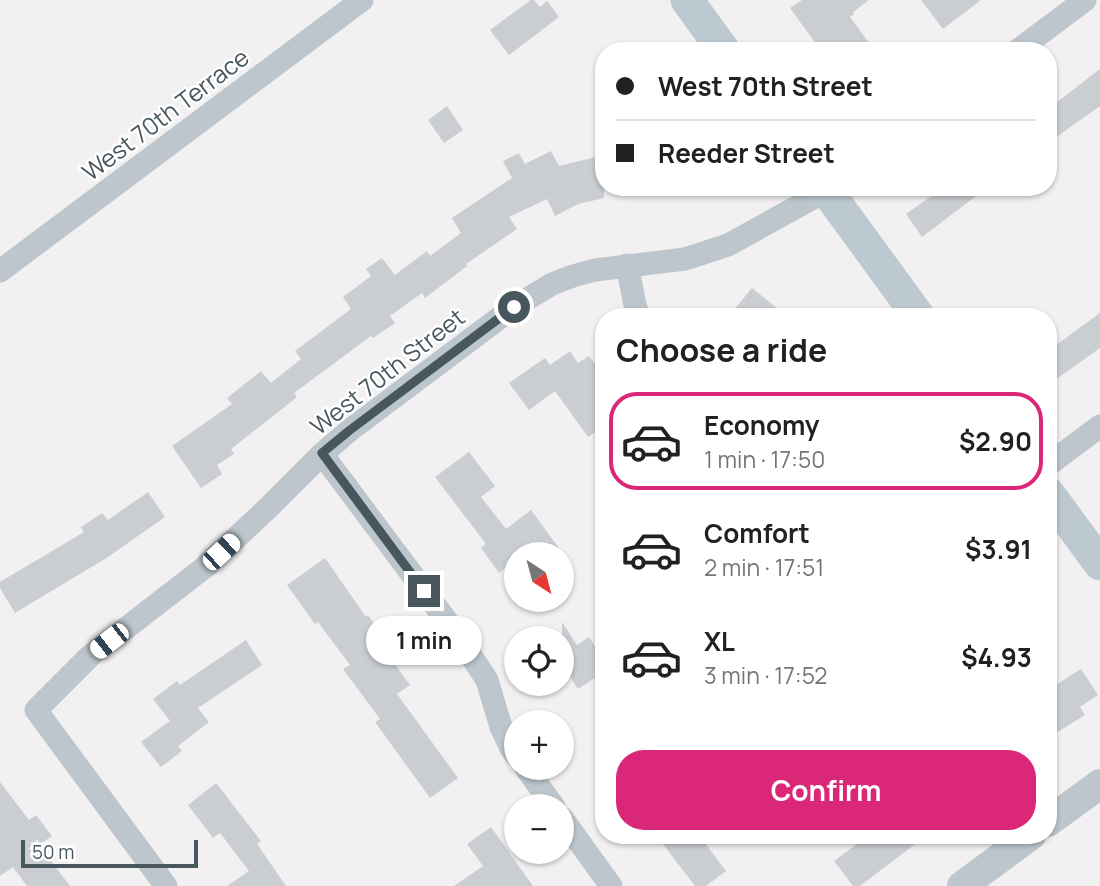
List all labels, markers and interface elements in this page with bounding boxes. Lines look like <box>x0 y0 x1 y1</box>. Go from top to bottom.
street label: West 70th Terrace <box>75 40 255 188</box>
text: West 70th Street <box>658 68 873 104</box>
text: Reeder Street <box>658 135 835 171</box>
route start <box>498 291 530 323</box>
street label: West 70th Street <box>303 300 471 442</box>
text: Choose a ride <box>616 328 827 372</box>
text: Economy <box>704 407 819 443</box>
icon: car <box>620 410 683 473</box>
text: $2.90 <box>959 423 1032 459</box>
text: 1 min · 17:50 <box>704 443 825 475</box>
text: Comfort <box>704 515 810 551</box>
icon: car <box>620 518 683 581</box>
car <box>199 530 244 574</box>
text: $3.91 <box>965 531 1032 567</box>
north arrow <box>504 542 574 612</box>
map controls <box>504 542 574 864</box>
text: 2 min · 17:51 <box>704 551 824 583</box>
route end <box>408 575 440 607</box>
callout: 1 min <box>366 616 482 664</box>
car <box>86 620 133 662</box>
text: XL <box>704 623 735 659</box>
text: 1 min <box>396 624 452 656</box>
button: locate <box>504 626 574 696</box>
icon: car <box>620 626 683 689</box>
text: $4.93 <box>961 639 1032 675</box>
text: 3 min · 17:52 <box>704 659 827 691</box>
button: + <box>504 710 574 780</box>
button: Confirm <box>616 750 1036 830</box>
button: − <box>504 794 574 864</box>
scale bar <box>21 837 198 869</box>
text: 50 m <box>32 839 74 865</box>

